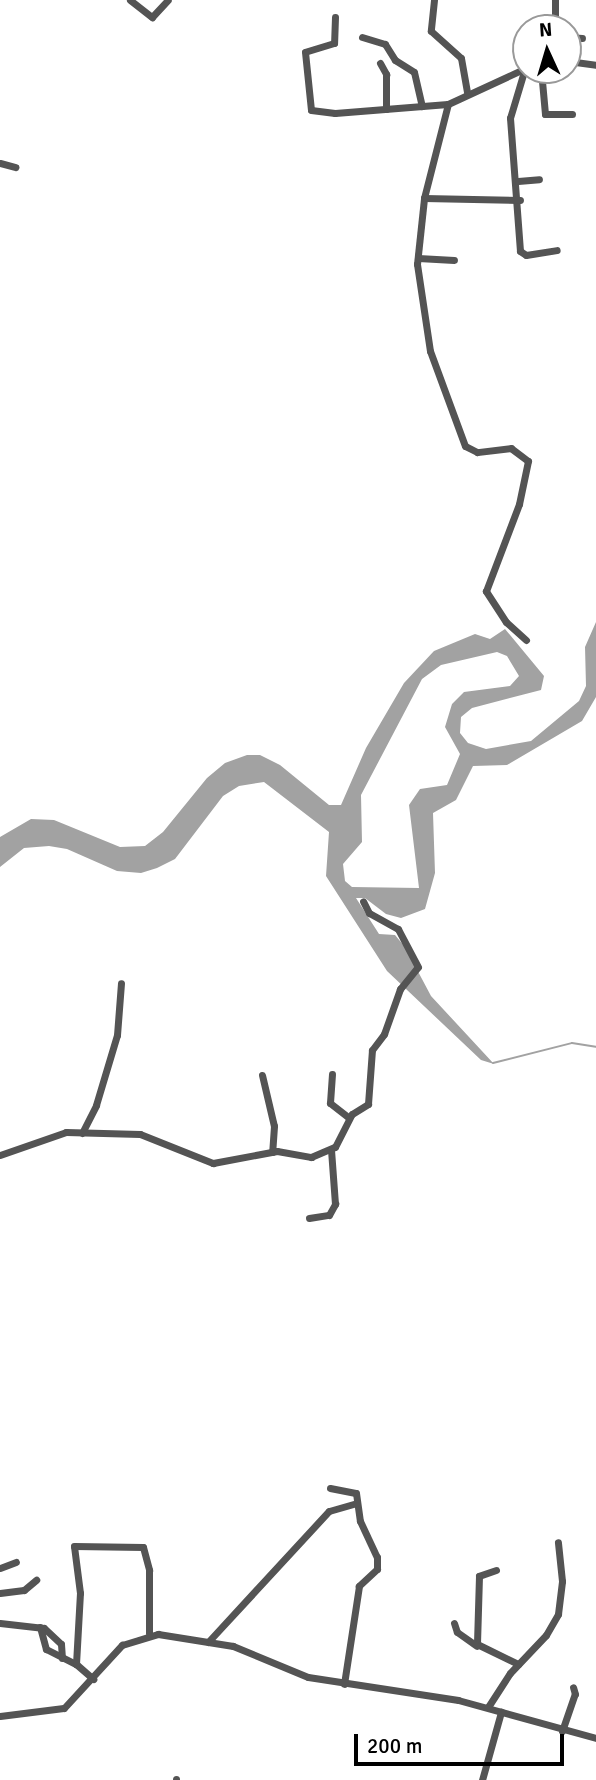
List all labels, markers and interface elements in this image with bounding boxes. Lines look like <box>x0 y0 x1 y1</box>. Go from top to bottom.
north arrow <box>512 14 582 84</box>
text: N <box>538 18 553 42</box>
scale bar <box>358 1720 568 1764</box>
text: 200 m <box>367 1733 422 1759</box>

